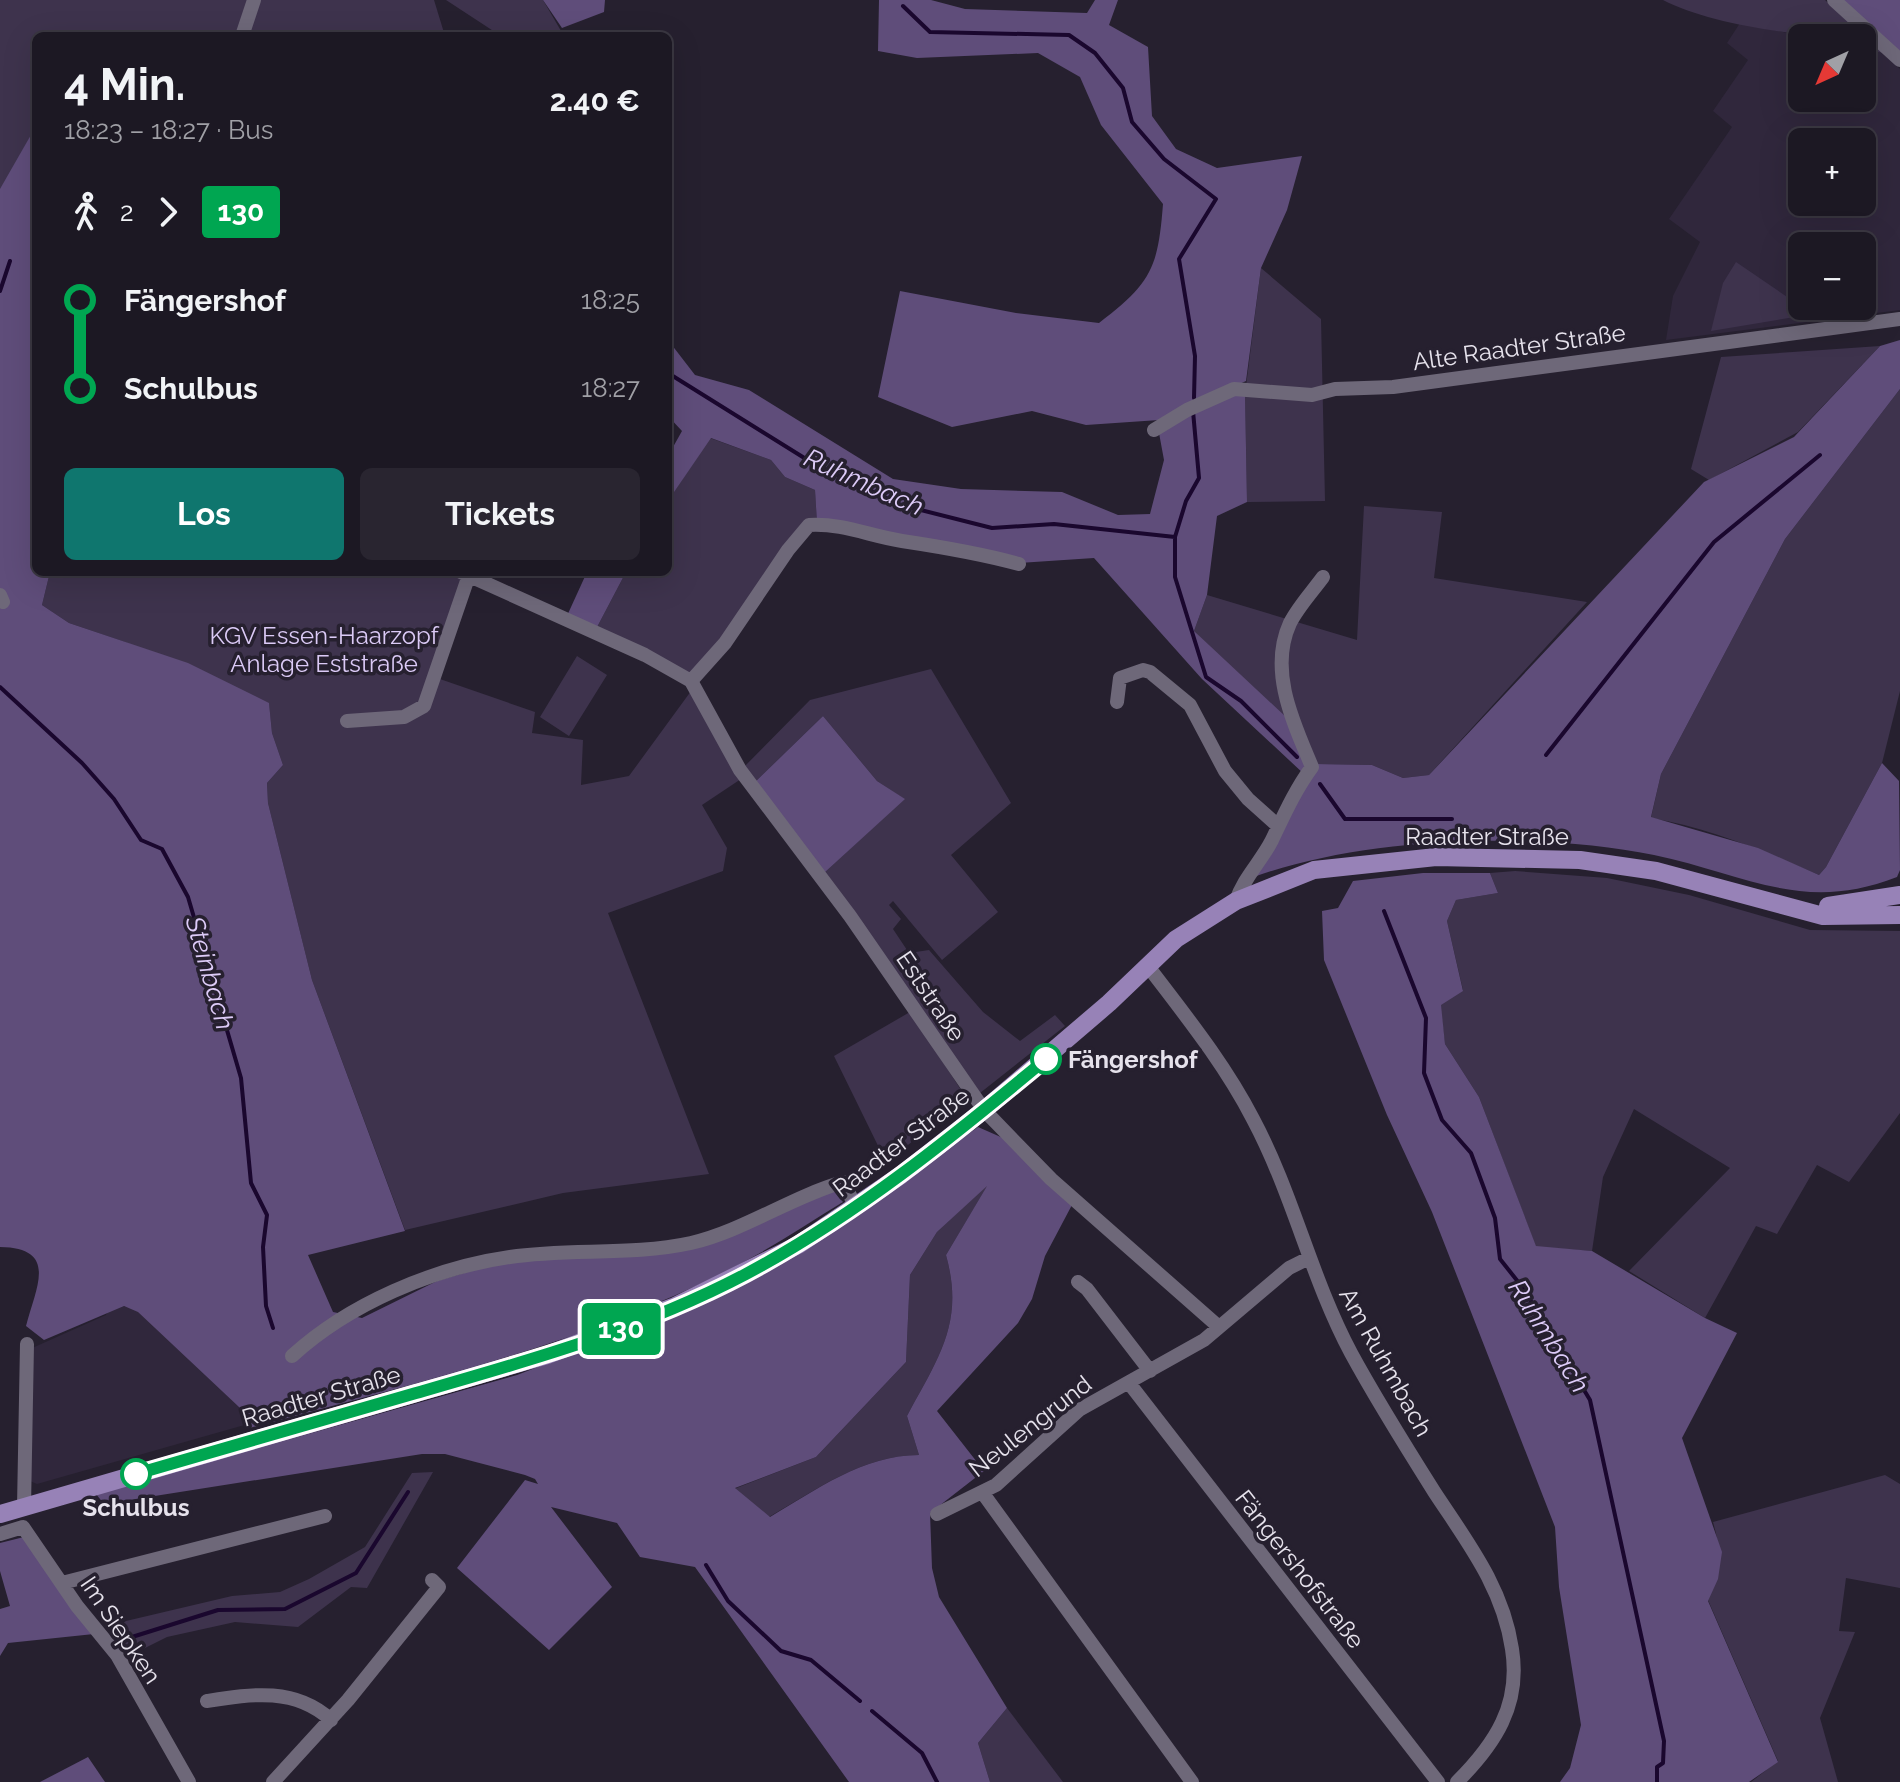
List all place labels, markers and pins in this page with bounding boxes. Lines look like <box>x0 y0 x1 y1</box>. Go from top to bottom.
marker: Fängershof <box>1031 1044 1061 1074</box>
place label: Fängershof <box>1068 1045 1199 1074</box>
marker: Schulbus <box>121 1459 151 1489</box>
place label: Schulbus <box>82 1493 190 1522</box>

